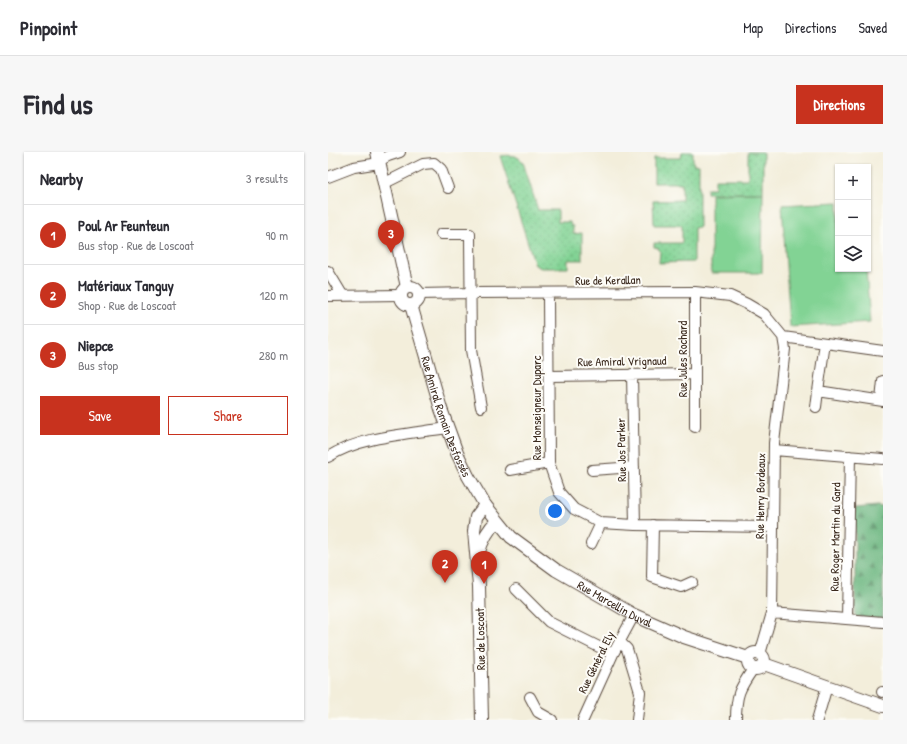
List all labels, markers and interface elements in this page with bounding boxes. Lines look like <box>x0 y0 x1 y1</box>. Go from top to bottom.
text: Pinpoint <box>20 15 77 41</box>
text: Map <box>743 18 763 37</box>
text: Directions <box>785 18 836 37</box>
text: Saved <box>858 18 887 37</box>
text: Find us <box>24 85 93 123</box>
button: Directions <box>796 85 883 124</box>
map controls <box>835 164 871 272</box>
button: + <box>835 164 871 200</box>
text: Nearby <box>40 167 83 190</box>
text: 3 results <box>246 169 288 187</box>
button: − <box>835 200 871 236</box>
text: Poul Ar Feunteun <box>78 215 170 236</box>
pin: 3 <box>378 220 404 253</box>
text: 1 <box>51 226 55 244</box>
text: 90 m <box>266 226 288 244</box>
text: Bus stop · Rue de Loscoat <box>78 236 194 254</box>
button: layers <box>835 236 871 272</box>
street label: Rue de Kerallan <box>575 271 641 289</box>
text: Matériaux Tanguy <box>78 275 174 296</box>
text: 2 <box>50 286 56 304</box>
text: 120 m <box>260 286 288 304</box>
text: Shop · Rue de Loscoat <box>78 296 176 314</box>
street label: Rue Jules Rochard <box>674 321 691 397</box>
text: Niepce <box>78 335 114 356</box>
text: 3 <box>50 346 56 364</box>
text: 280 m <box>259 346 288 364</box>
street label: Rue Amiral Vrignaud <box>577 352 667 370</box>
street label: Rue Amiral Romain Desfossés <box>418 354 476 480</box>
street label: Rue Monseigneur Duparc <box>528 355 545 460</box>
text: Bus stop <box>78 356 118 374</box>
button: Save <box>40 396 160 435</box>
button: Share <box>168 396 288 435</box>
street label: Rue Jos Parker <box>612 418 630 482</box>
street label: Rue Henry Bordeaux <box>751 453 769 539</box>
street label: Rue Roger Martin du Gard <box>826 482 844 592</box>
your location <box>545 501 565 521</box>
pin: 2 <box>432 550 458 583</box>
pin: 1 <box>471 551 497 584</box>
street label: Rue Marcellin Duval <box>574 576 656 631</box>
street label: Rue de Loscoat <box>471 607 489 670</box>
street label: Rue Général Ely <box>574 628 618 696</box>

